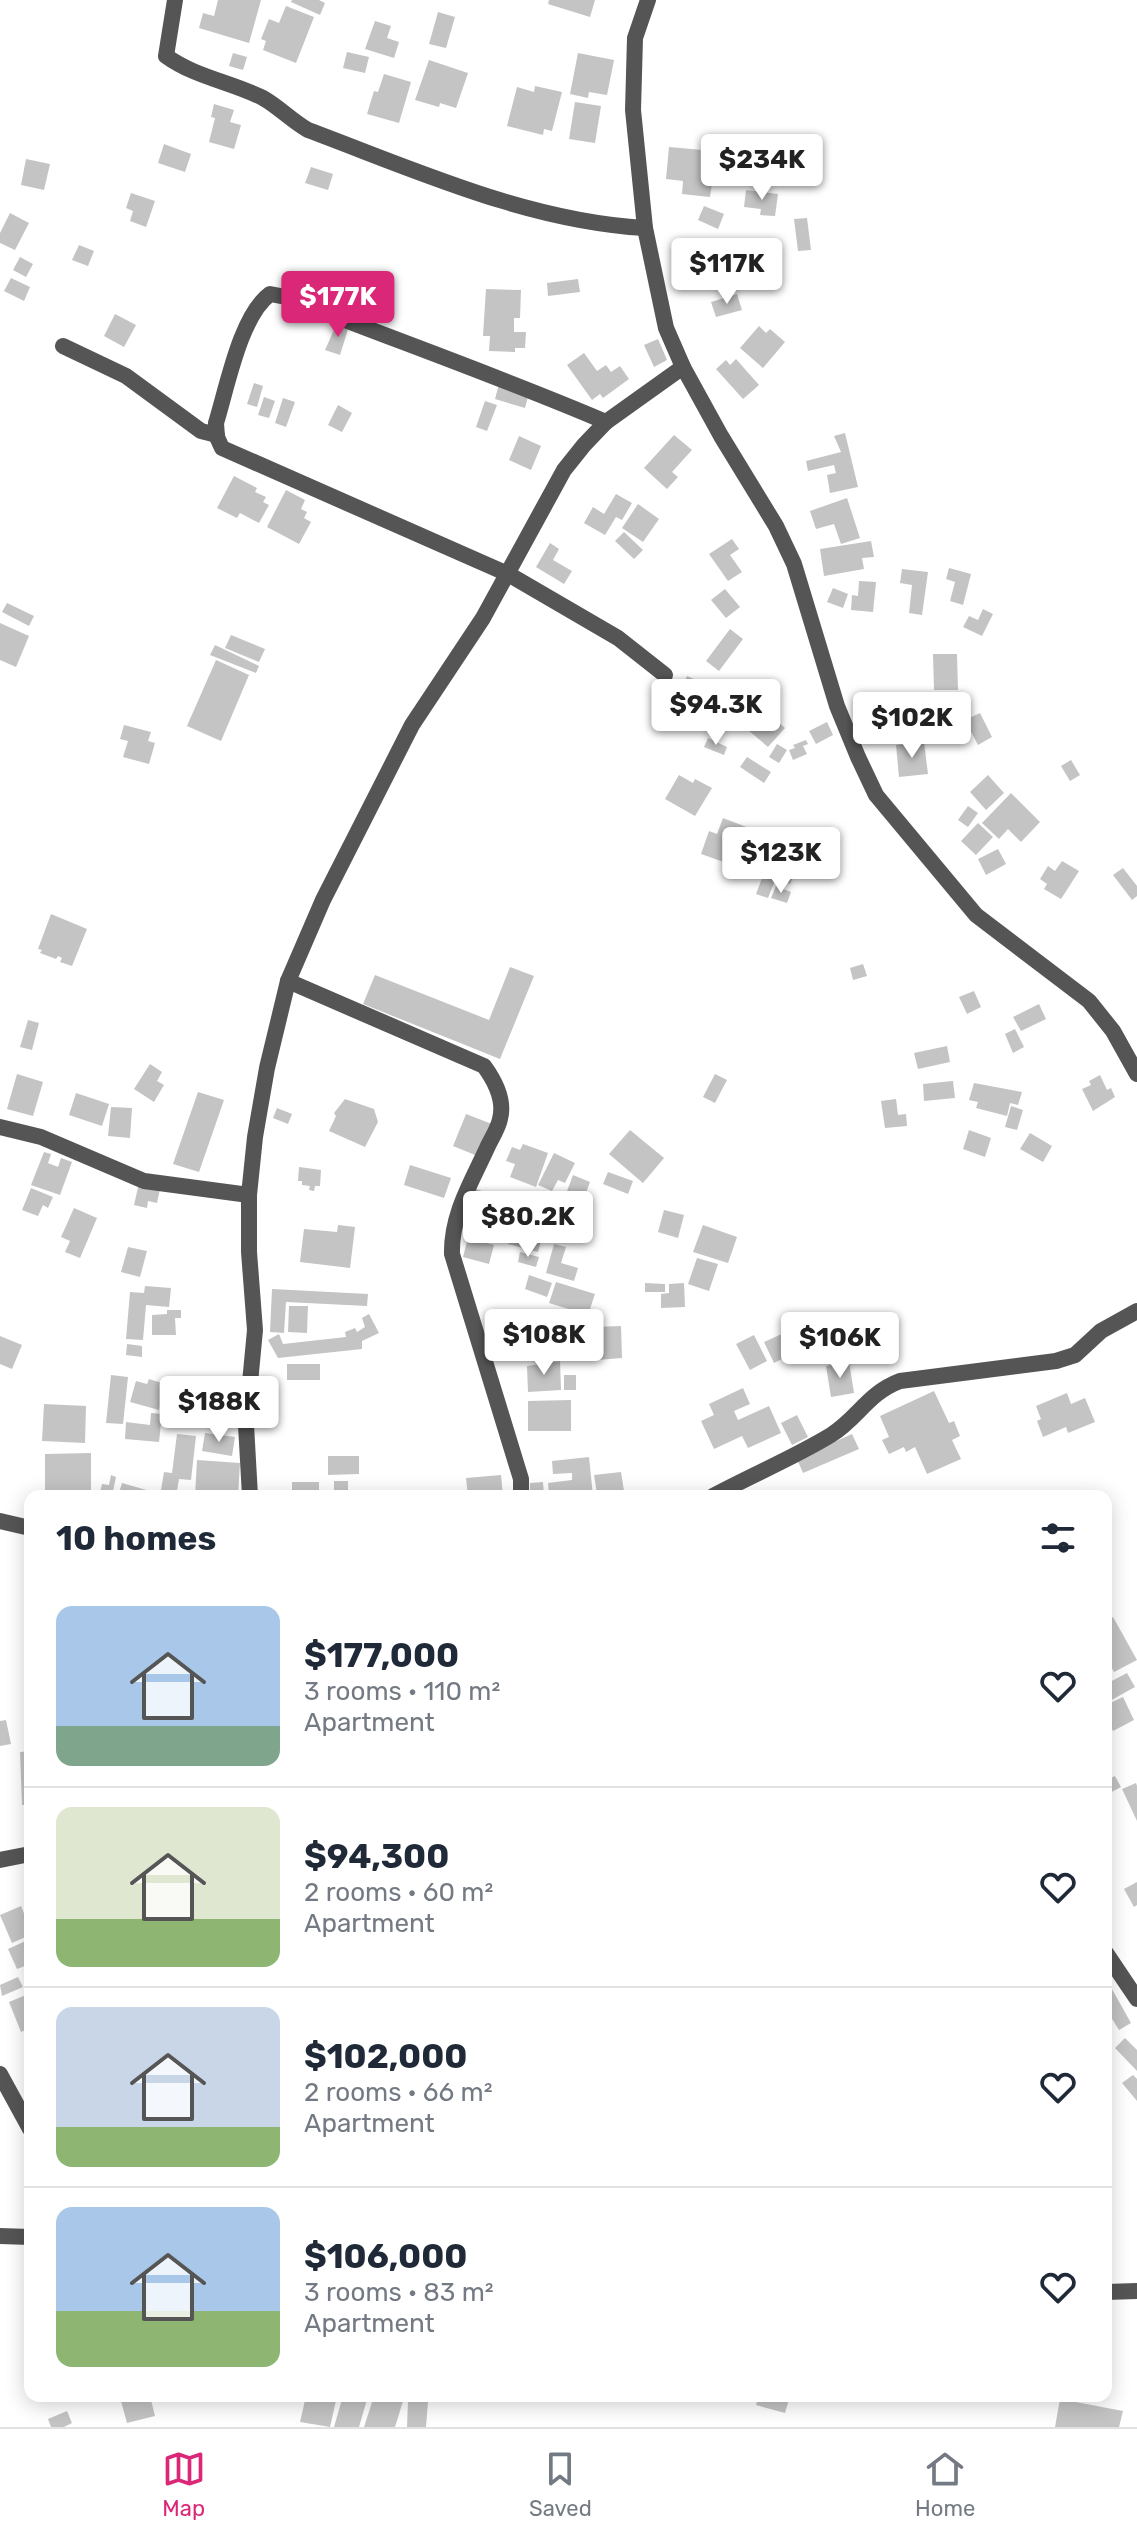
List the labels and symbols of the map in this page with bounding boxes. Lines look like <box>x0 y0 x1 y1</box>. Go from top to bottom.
pin: $234K <box>706 134 818 202</box>
pin: $117K <box>671 238 783 306</box>
pin: $177K <box>282 271 394 339</box>
pin: $94.3K <box>651 679 781 747</box>
pin: $102K <box>856 692 968 760</box>
pin: $123K <box>725 827 837 895</box>
pin: $80.2K <box>463 1191 593 1259</box>
pin: $108K <box>488 1309 600 1377</box>
pin: $106K <box>784 1312 896 1380</box>
pin: $188K <box>163 1376 275 1444</box>

